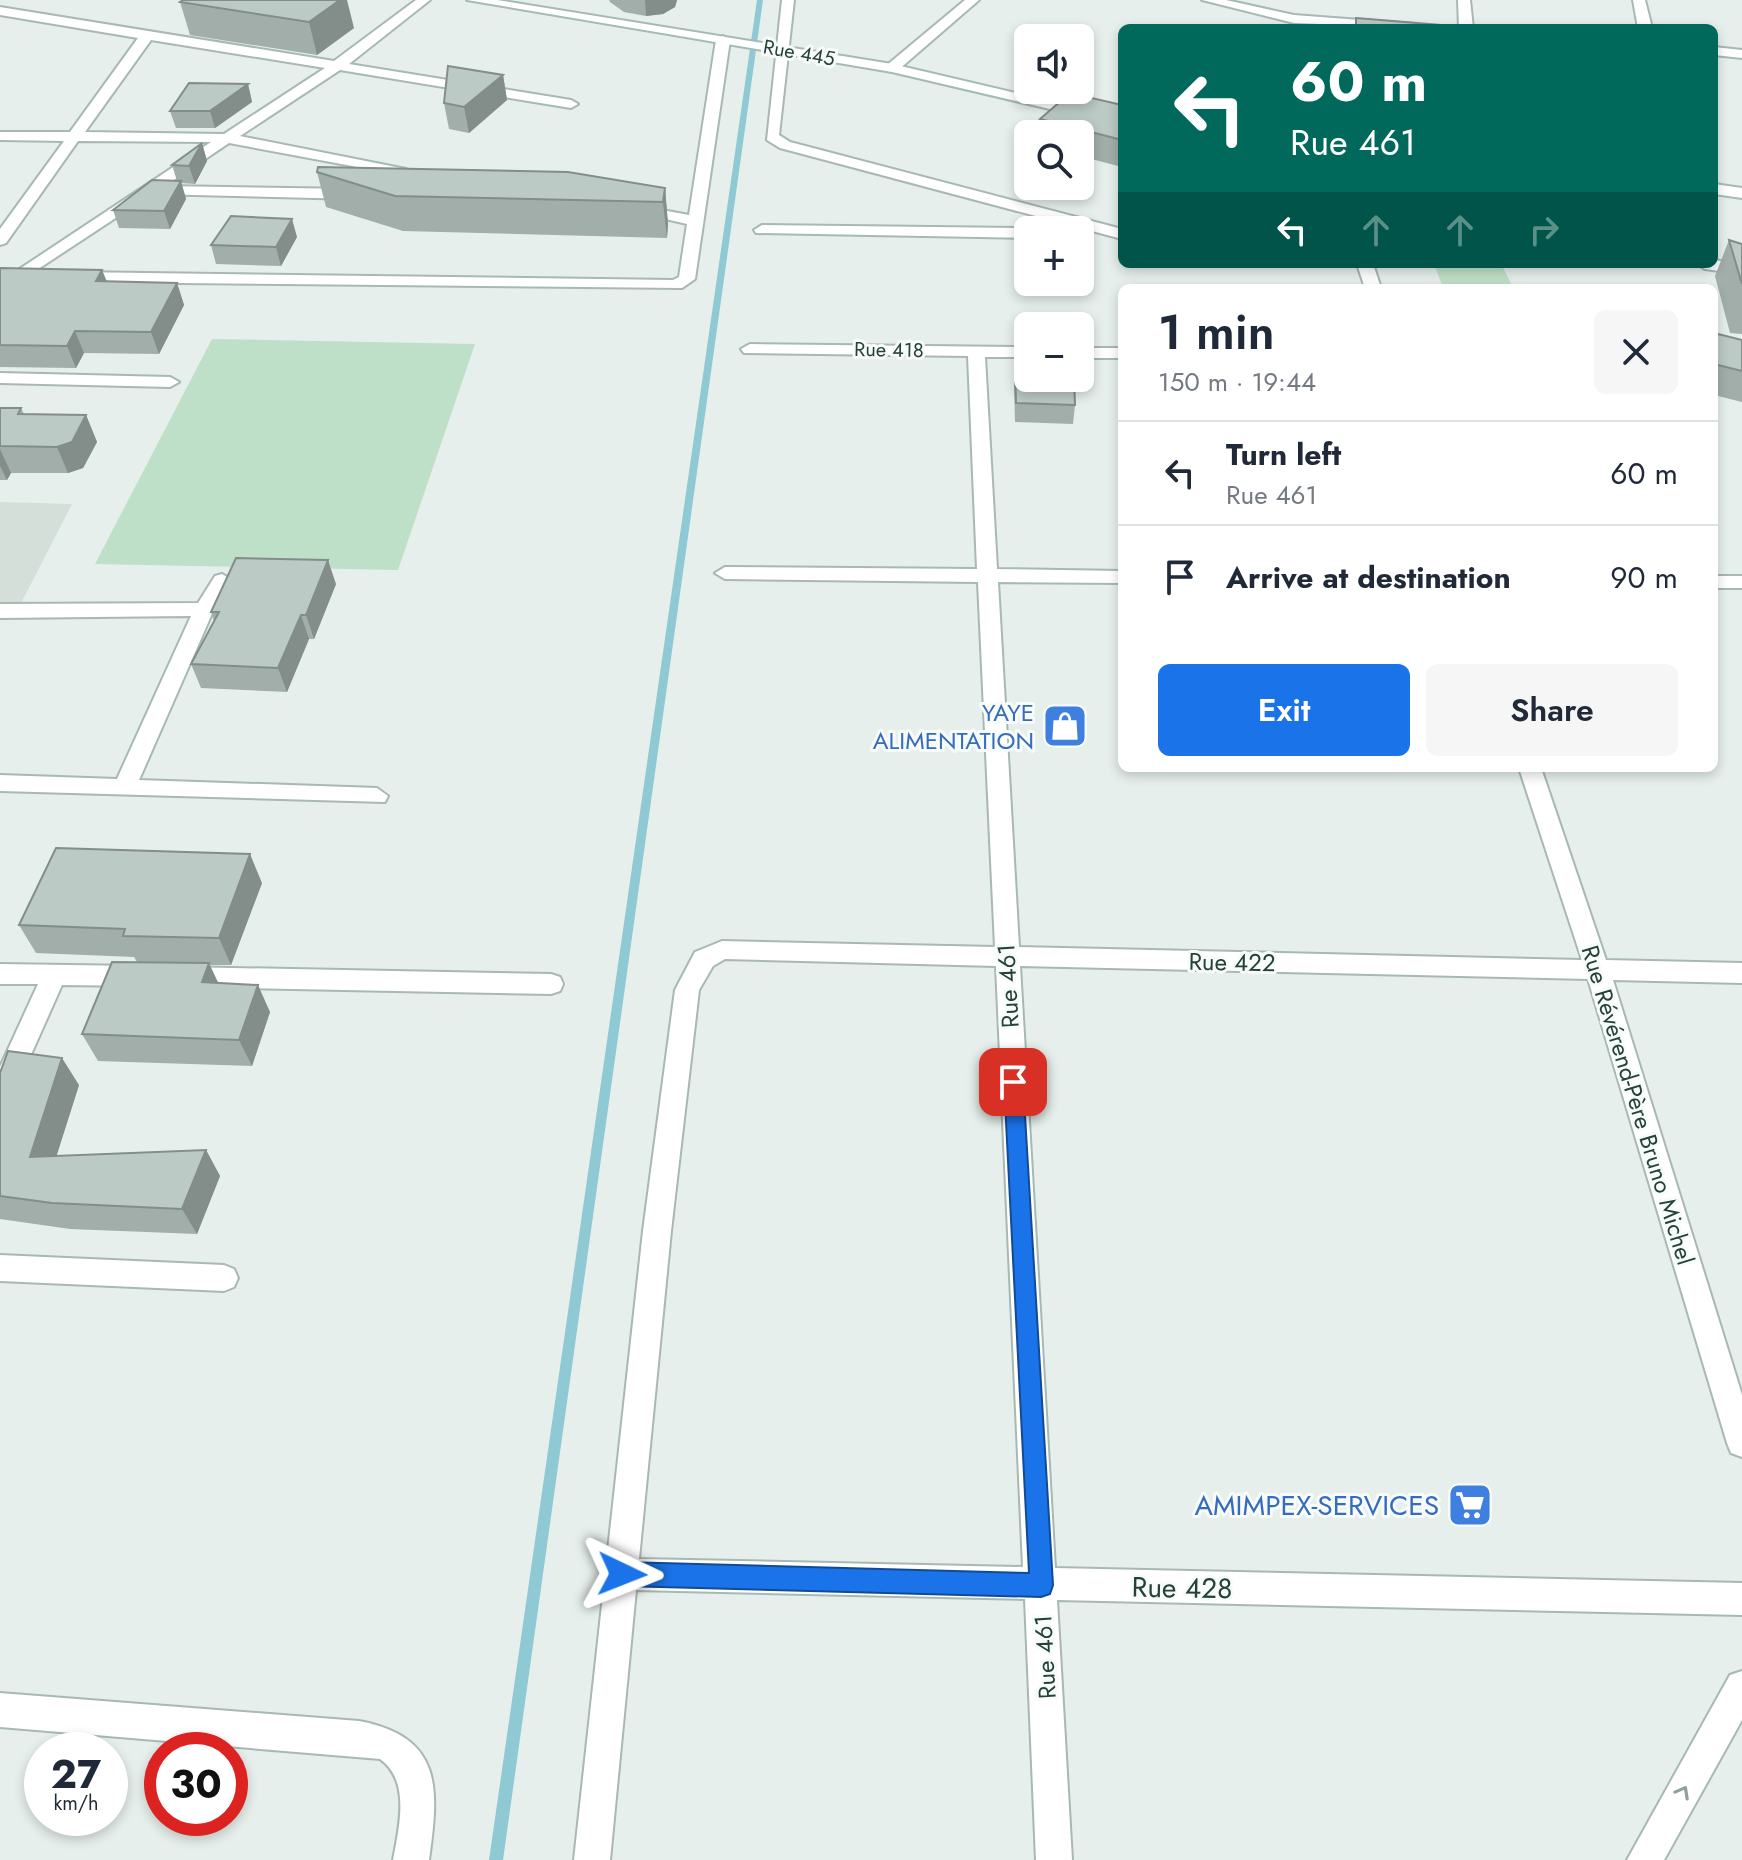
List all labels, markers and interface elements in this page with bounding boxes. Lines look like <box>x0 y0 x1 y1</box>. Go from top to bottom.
map controls <box>1014 24 1094 392</box>
button: sound <box>1014 24 1094 104</box>
street label: Rue 445 <box>761 32 837 74</box>
text: 60 m <box>1290 41 1427 122</box>
icon: left <box>1158 56 1262 160</box>
text: Rue 461 <box>1290 116 1416 168</box>
button: search <box>1014 120 1094 200</box>
icon: left <box>1270 208 1314 252</box>
icon: ahead <box>1354 208 1398 252</box>
icon: ahead <box>1438 208 1482 252</box>
icon: right <box>1522 208 1566 252</box>
button: + <box>1014 216 1094 296</box>
text: 1 min <box>1158 298 1275 367</box>
button: close <box>1594 310 1678 394</box>
button: − <box>1014 312 1094 392</box>
street label: Rue 418 <box>854 335 924 365</box>
text: 150 m · 19:44 <box>1158 363 1316 401</box>
text: Turn left <box>1226 433 1341 476</box>
icon: left <box>1158 451 1202 495</box>
text: 60 m <box>1610 452 1678 495</box>
text: Rue 461 <box>1226 476 1317 514</box>
icon: arrive <box>1158 555 1202 599</box>
text: Arrive at destination <box>1226 556 1511 599</box>
text: 90 m <box>1610 556 1678 599</box>
button: Exit <box>1158 664 1410 756</box>
button: Share <box>1426 664 1678 756</box>
place label: YAYE ALIMENTATION <box>873 695 1034 758</box>
shop icon: YAYE ALIMENTATION <box>1041 702 1089 750</box>
street label: Rue Révérend-Père Bruno Michel <box>1573 941 1703 1269</box>
street label: Rue 461 <box>988 943 1028 1029</box>
street label: Rue 422 <box>1188 944 1276 980</box>
pin <box>979 1048 1047 1116</box>
icon: arrive <box>991 1060 1035 1104</box>
supermarket icon: AMIMPEX-SERVICES <box>1446 1481 1494 1529</box>
place label: AMIMPEX-SERVICES <box>1194 1485 1439 1526</box>
position arrow <box>580 1532 664 1616</box>
street label: Rue 428 <box>1131 1567 1233 1609</box>
street label: Rue 461 <box>1025 1614 1065 1700</box>
speed limit sign: 30 <box>144 1732 248 1836</box>
text: 27 <box>51 1745 101 1803</box>
one-way arrow <box>1673 1786 1689 1801</box>
text: km/h <box>53 1789 99 1818</box>

